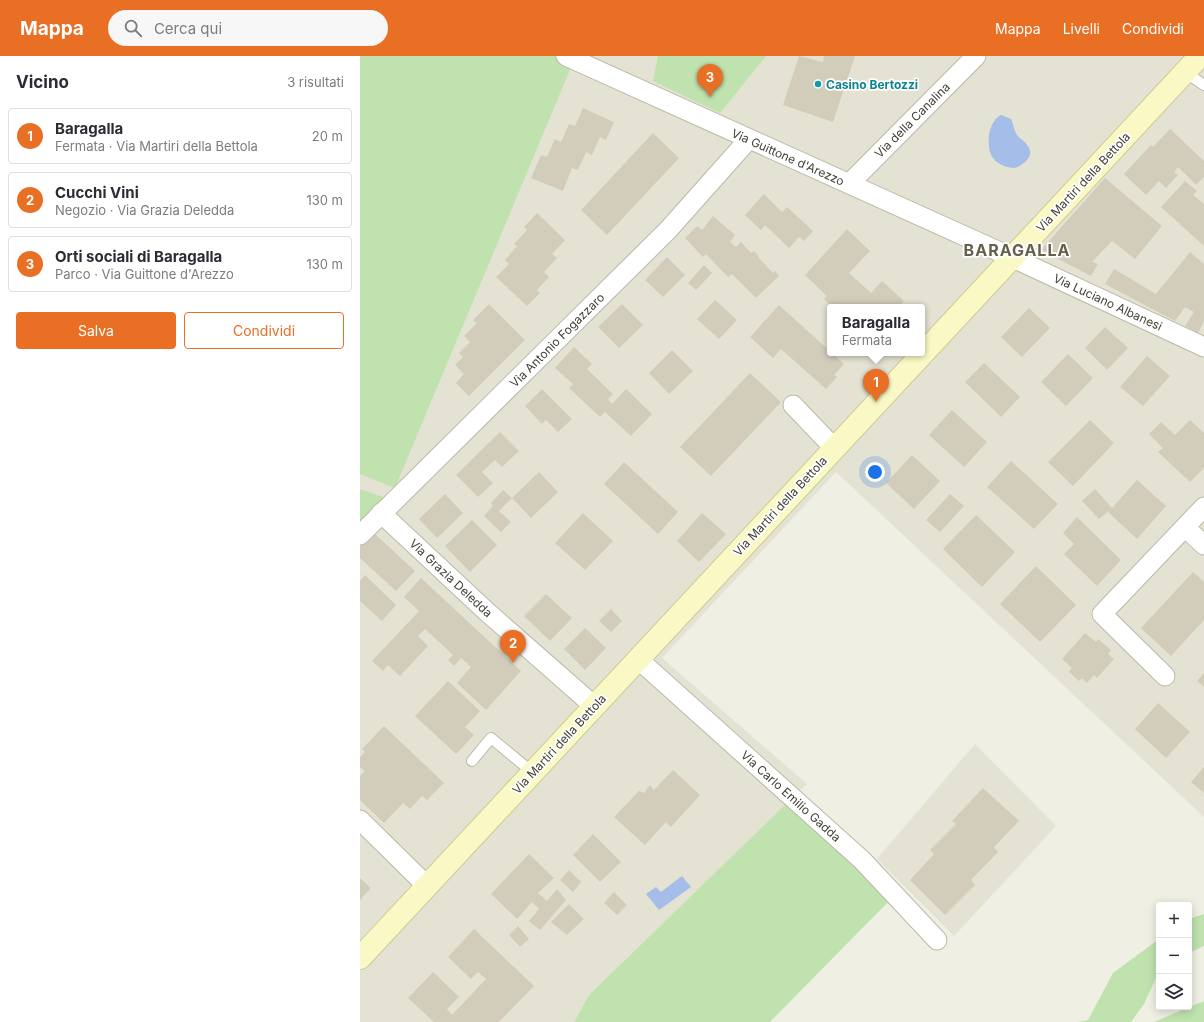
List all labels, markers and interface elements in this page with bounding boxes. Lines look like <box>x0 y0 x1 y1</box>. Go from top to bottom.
search box <box>108 10 388 46</box>
text: Mappa <box>20 17 84 40</box>
icon: search <box>122 17 144 39</box>
text: Cerca qui <box>154 19 222 38</box>
text: Mappa <box>995 20 1041 37</box>
text: Livelli <box>1063 20 1100 37</box>
text: Condividi <box>1122 20 1184 37</box>
pin: 3 <box>697 64 723 97</box>
text: Vicino <box>16 72 69 92</box>
text: 3 risultati <box>287 74 344 90</box>
place label: Casino Bertozzi <box>826 77 918 92</box>
marker: Casino Bertozzi <box>813 79 823 89</box>
street label: Via della Canalina <box>871 79 953 161</box>
text: Baragalla <box>55 119 123 138</box>
street label: Via Guittone d'Arezzo <box>729 125 847 189</box>
text: 1 <box>27 128 33 144</box>
text: 20 m <box>312 128 343 144</box>
street label: Via Martiri della Bettola <box>1033 129 1133 235</box>
text: Fermata · Via Martiri della Bettola <box>55 138 258 154</box>
text: Cucchi Vini <box>55 183 139 202</box>
text: 2 <box>26 192 34 208</box>
text: 130 m <box>306 192 343 208</box>
text: Negozio · Via Grazia Deledda <box>55 202 234 218</box>
district label: BARAGALLA <box>964 240 1070 260</box>
text: Orti sociali di Baragalla <box>55 247 222 266</box>
text: 3 <box>26 256 34 272</box>
text: 130 m <box>306 256 343 272</box>
text: Parco · Via Guittone d'Arezzo <box>55 266 234 282</box>
street label: Via Luciano Albanesi <box>1051 270 1165 334</box>
street label: Via Antonio Fogazzaro <box>507 290 607 390</box>
popup <box>827 304 925 356</box>
button: Salva <box>16 312 176 349</box>
button: Condividi <box>184 312 344 349</box>
text: Baragalla <box>842 313 910 332</box>
text: Fermata <box>842 332 892 348</box>
pin: 1 <box>863 369 889 402</box>
street label: Via Martiri della Bettola <box>730 453 830 559</box>
your location <box>865 462 885 482</box>
street label: Via Grazia Deledda <box>406 536 496 620</box>
pin: 2 <box>500 630 526 663</box>
street label: Via Martiri della Bettola <box>509 691 609 797</box>
street label: Via Carlo Emilio Gadda <box>738 747 844 845</box>
map controls <box>1156 902 1192 1010</box>
button: + <box>1156 902 1192 938</box>
button: − <box>1156 938 1192 974</box>
button: layers <box>1156 974 1192 1010</box>

